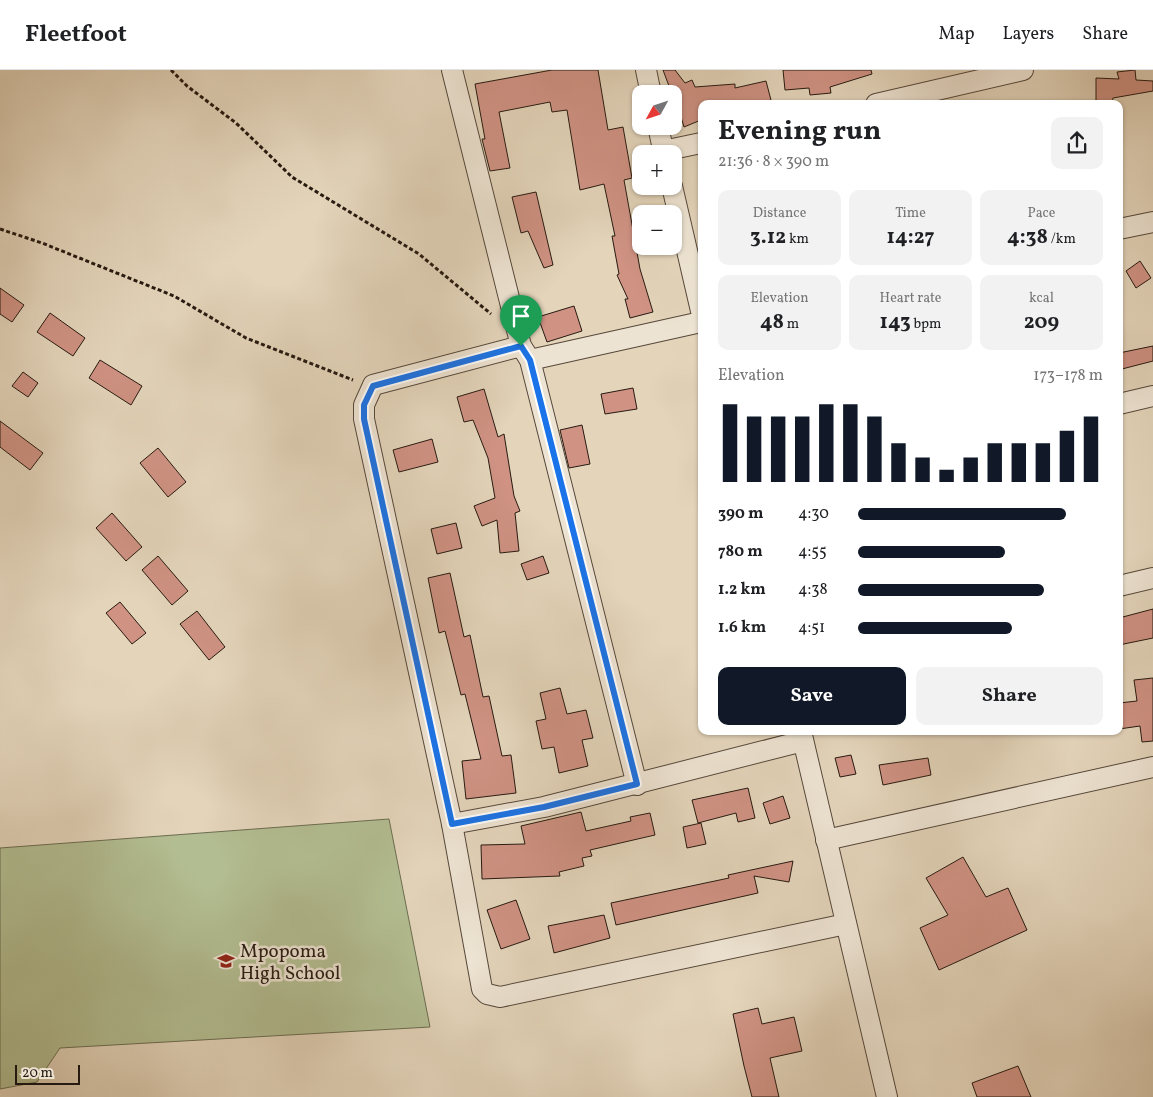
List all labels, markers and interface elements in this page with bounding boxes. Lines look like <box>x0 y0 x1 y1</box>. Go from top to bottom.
text: Fleetfoot <box>25 18 127 52</box>
text: Map <box>938 22 974 47</box>
text: Layers <box>1002 22 1054 47</box>
text: Share <box>1082 22 1128 47</box>
north arrow <box>632 85 682 135</box>
map controls <box>632 85 682 255</box>
text: Evening run <box>718 112 882 151</box>
button: share <box>1051 117 1103 169</box>
button: + <box>632 145 682 195</box>
text: 21:36 · 8 × 390 m <box>718 151 829 173</box>
text: Distance <box>753 204 806 223</box>
text: Time <box>895 204 926 223</box>
text: Pace <box>1028 204 1056 223</box>
button: − <box>632 205 682 255</box>
text: 3.12 <box>750 223 786 252</box>
text: 14:27 <box>887 223 934 252</box>
text: 4:38 <box>1007 223 1048 252</box>
text: km <box>786 230 809 249</box>
text: /km <box>1048 230 1076 249</box>
text: Elevation <box>750 289 809 308</box>
text: Heart rate <box>880 289 941 308</box>
text: kcal <box>1029 289 1054 308</box>
pin <box>500 295 542 346</box>
icon: arrive <box>507 302 535 330</box>
text: 48 <box>760 308 784 337</box>
text: 143 <box>879 308 911 337</box>
text: 209 <box>1024 308 1059 337</box>
text: m <box>784 315 799 334</box>
text: bpm <box>911 315 942 334</box>
text: Elevation <box>718 365 785 387</box>
text: 173–178 m <box>1033 365 1103 387</box>
text: 390 m <box>718 503 763 525</box>
text: 4:30 <box>798 503 829 525</box>
text: 780 m <box>718 541 763 563</box>
text: 4:55 <box>798 541 827 563</box>
text: 1.2 km <box>718 579 766 601</box>
text: 4:38 <box>798 579 828 601</box>
text: 1.6 km <box>718 617 766 639</box>
text: 4:51 <box>798 617 825 639</box>
button: Save <box>718 667 906 725</box>
button: Share <box>916 667 1103 725</box>
place label: Mpopoma High School <box>240 939 341 987</box>
school or university icon: Mpopoma High School <box>216 951 236 971</box>
scale bar <box>15 1062 80 1085</box>
text: 20 m <box>22 1064 53 1083</box>

